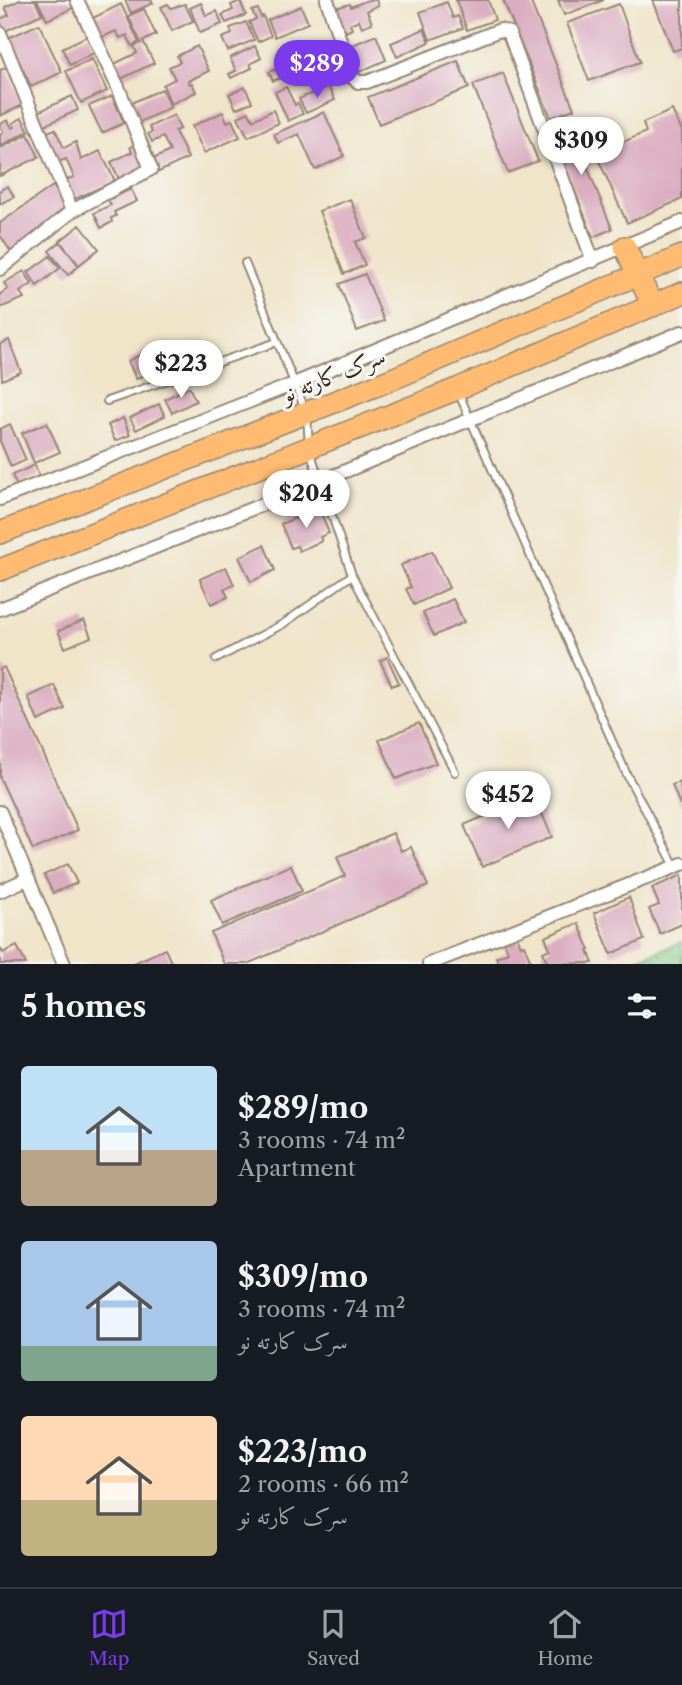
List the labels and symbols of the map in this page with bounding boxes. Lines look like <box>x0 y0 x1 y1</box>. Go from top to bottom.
pin: $289 <box>276 41 358 100</box>
pin: $309 <box>540 118 622 177</box>
pin: $223 <box>140 340 222 400</box>
street label: سرک کارته نو <box>275 341 390 411</box>
pin: $204 <box>265 470 347 530</box>
pin: $452 <box>467 772 549 831</box>

